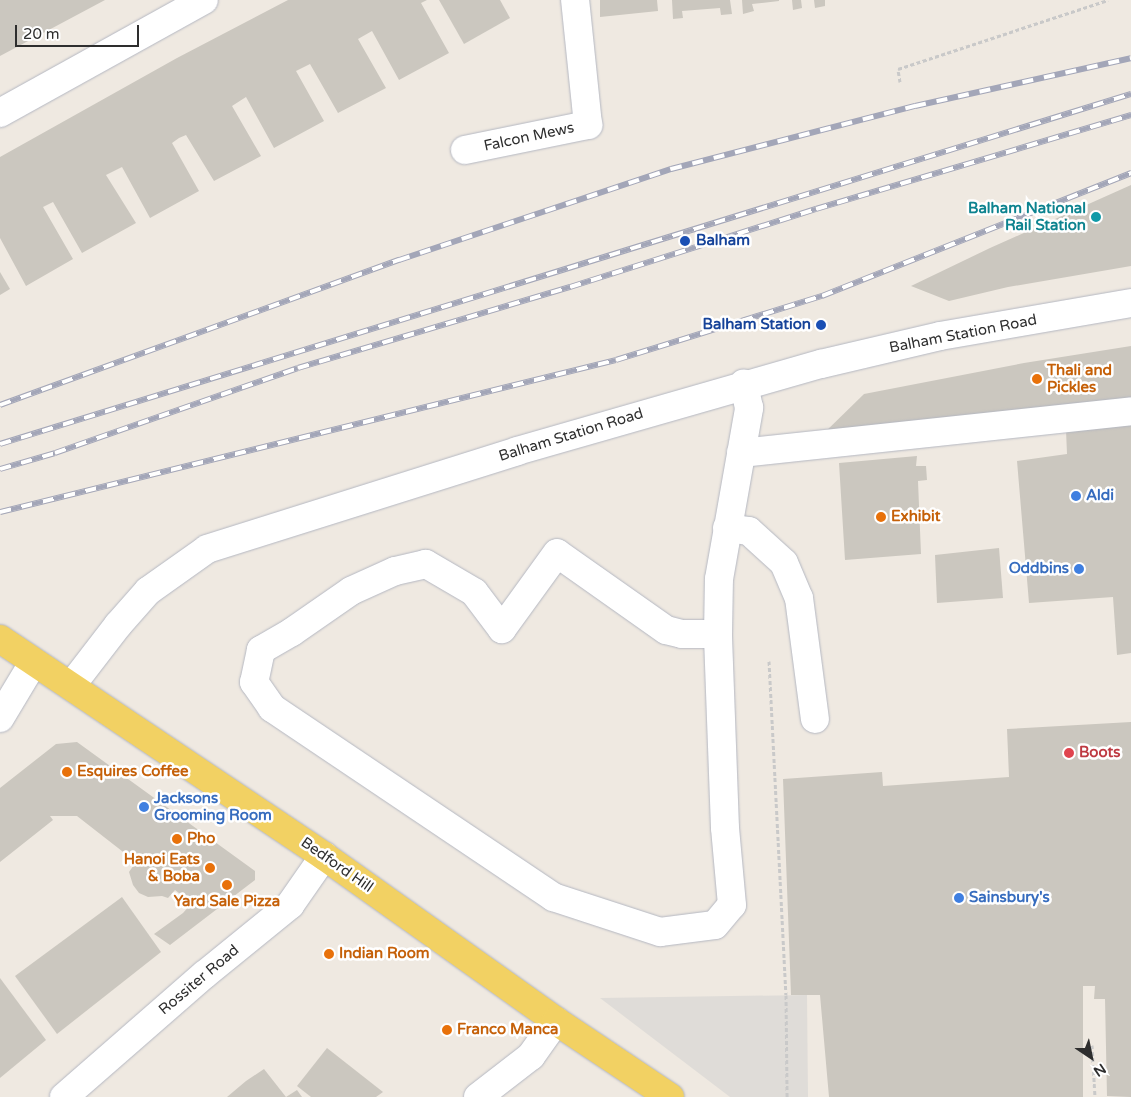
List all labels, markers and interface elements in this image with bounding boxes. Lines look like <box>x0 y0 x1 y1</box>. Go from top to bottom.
scale bar <box>18 15 141 47</box>
text: 20 m <box>23 25 60 43</box>
street label: Falcon Mews <box>482 119 576 155</box>
place label: Balham National Rail Station <box>968 199 1086 234</box>
marker: Balham National Rail Station <box>1090 211 1102 223</box>
place label: Balham <box>696 232 750 250</box>
marker: Balham <box>678 234 692 248</box>
street label: Balham Station Road <box>888 311 1038 357</box>
place label: Balham Station <box>703 316 811 334</box>
marker: Balham Station <box>815 319 827 331</box>
place label: Thali and Pickles <box>1047 361 1112 396</box>
marker: Thali and Pickles <box>1031 373 1043 385</box>
street label: Balham Station Road <box>497 404 645 466</box>
place label: Aldi <box>1086 487 1114 505</box>
marker: Aldi <box>1070 490 1082 502</box>
place label: Exhibit <box>891 508 940 526</box>
marker: Exhibit <box>875 511 887 523</box>
place label: Oddbins <box>1009 560 1069 578</box>
marker: Oddbins <box>1073 563 1085 575</box>
place label: Boots <box>1079 744 1120 762</box>
marker: Boots <box>1063 747 1075 759</box>
place label: Esquires Coffee <box>77 763 189 781</box>
marker: Esquires Coffee <box>61 766 73 778</box>
place label: Jacksons Grooming Room <box>154 789 272 824</box>
marker: Jacksons Grooming Room <box>138 801 150 813</box>
place label: Pho <box>187 830 215 848</box>
marker: Pho <box>171 833 183 845</box>
street label: Bedford Hill <box>297 834 377 896</box>
place label: Hanoi Eats & Boba <box>124 850 200 885</box>
marker: Hanoi Eats & Boba <box>204 862 216 874</box>
marker: Yard Sale Pizza <box>221 879 233 891</box>
place label: Sainsbury's <box>969 889 1050 907</box>
marker: Sainsbury's <box>953 892 965 904</box>
place label: Yard Sale Pizza <box>174 893 280 911</box>
street label: Rossiter Road <box>155 941 243 1019</box>
place label: Indian Room <box>339 945 430 963</box>
marker: Indian Room <box>323 948 335 960</box>
place label: Franco Manca <box>457 1021 558 1039</box>
marker: Franco Manca <box>441 1024 453 1036</box>
north arrow <box>1066 1032 1116 1082</box>
text: N <box>1090 1060 1109 1080</box>

